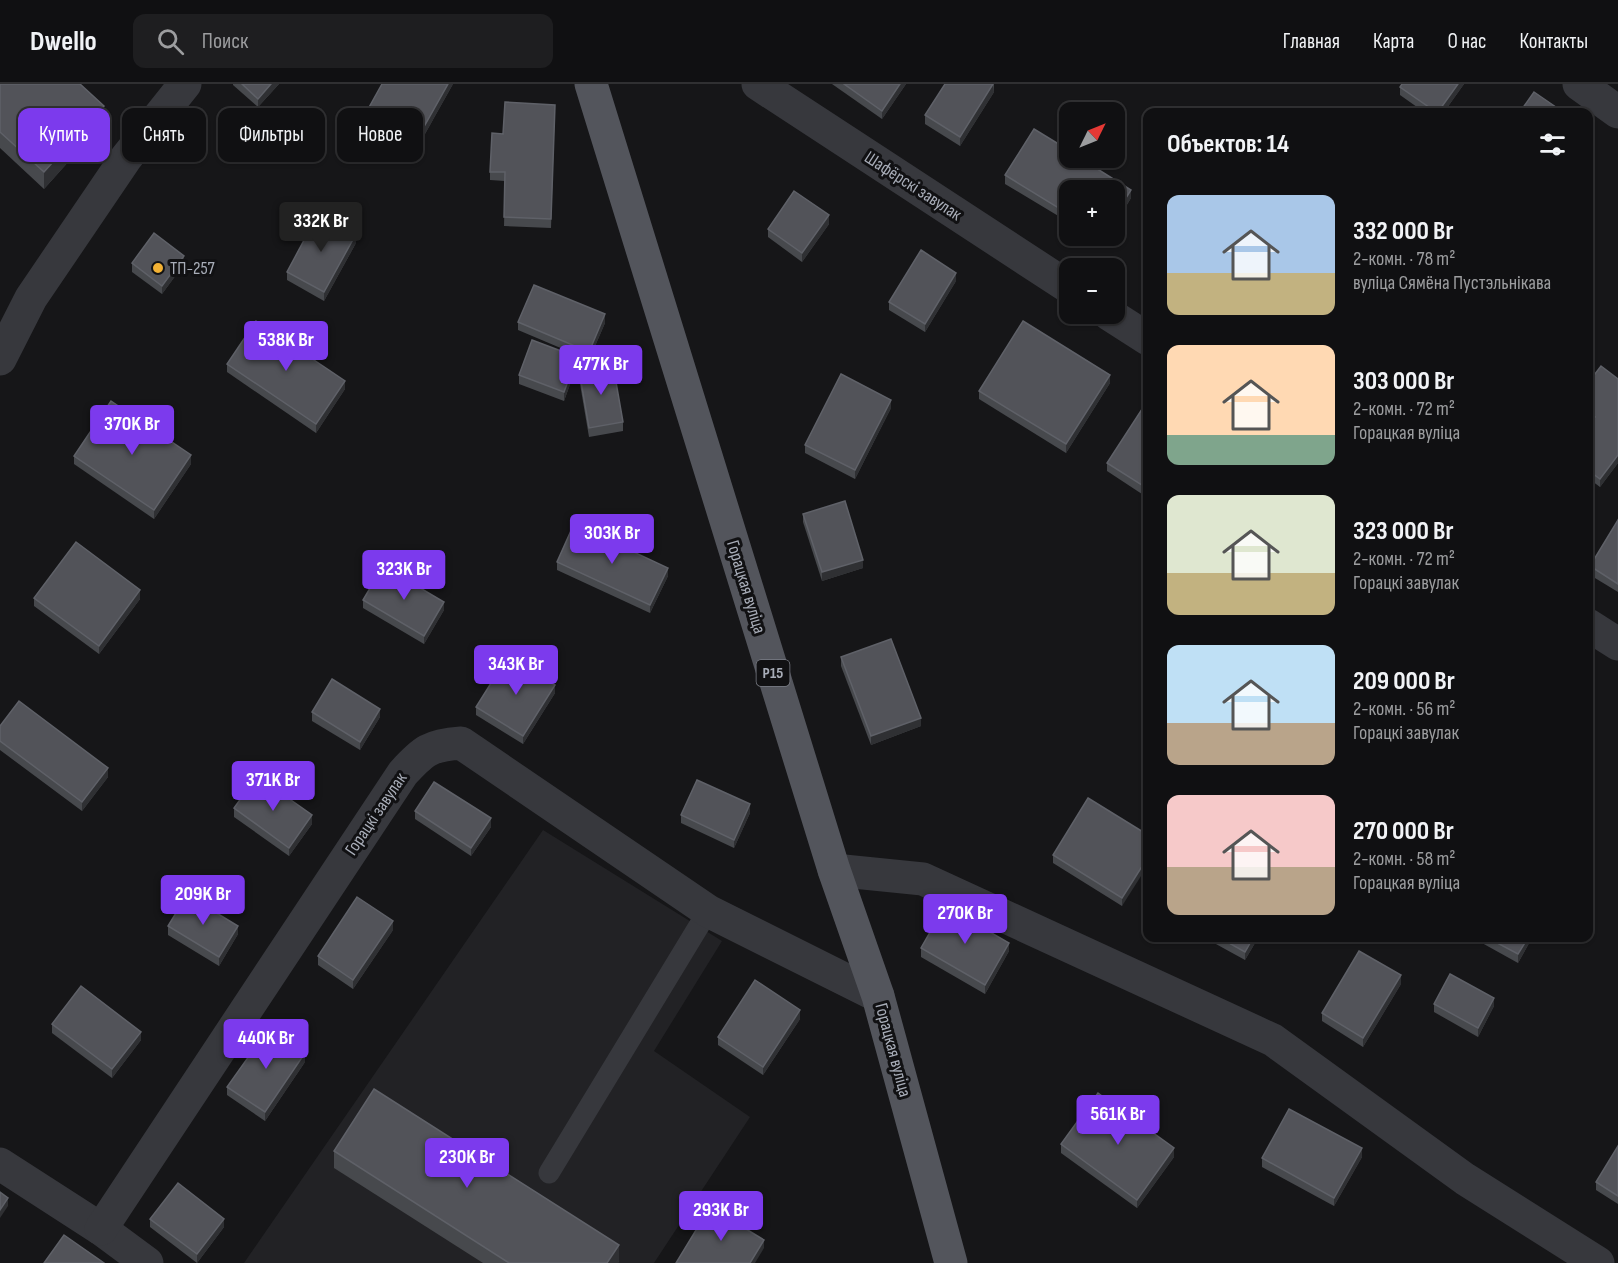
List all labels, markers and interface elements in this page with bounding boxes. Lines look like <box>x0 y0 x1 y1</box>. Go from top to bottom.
search box <box>133 14 553 68</box>
text: Dwello <box>30 25 97 58</box>
icon: search <box>154 25 187 58</box>
text: Поиск <box>202 28 248 55</box>
text: Главная <box>1283 29 1340 54</box>
text: Карта <box>1373 29 1414 54</box>
text: О нас <box>1447 29 1486 54</box>
text: Контакты <box>1519 29 1588 54</box>
north arrow <box>1059 102 1125 168</box>
map controls <box>1059 102 1125 324</box>
chip: Купить <box>18 108 110 162</box>
chip: Снять <box>122 108 206 162</box>
chip: Фильтры <box>218 108 325 162</box>
chip: Новое <box>337 108 423 162</box>
icon: filters <box>1536 128 1569 161</box>
text: Объектов: 14 <box>1167 129 1289 160</box>
street label: Шафёрскі завулак <box>861 147 966 225</box>
button: + <box>1059 180 1125 246</box>
pin: 332K Br <box>266 202 376 253</box>
text: 332K Br <box>293 209 349 233</box>
text: 332 000 Br <box>1353 216 1453 247</box>
icon: home <box>1215 219 1287 291</box>
text: 2-комн. · 78 m² <box>1353 247 1455 271</box>
place label: ТП-257 <box>170 258 216 279</box>
button: − <box>1059 258 1125 324</box>
marker: ТП-257 <box>151 261 165 275</box>
text: вуліца Сямёна Пустэльнікава <box>1353 271 1551 295</box>
pin: 538K Br <box>231 321 341 372</box>
text: 538K Br <box>258 328 314 352</box>
pin: 477K Br <box>546 345 656 396</box>
text: 477K Br <box>573 352 629 376</box>
text: 303 000 Br <box>1353 366 1454 397</box>
icon: home <box>1215 369 1287 441</box>
text: 2-комн. · 72 m² <box>1353 397 1455 421</box>
pin: 370K Br <box>77 405 187 456</box>
text: 370K Br <box>104 412 160 436</box>
text: Горацкая вуліца <box>1353 421 1460 445</box>
pin: 303K Br <box>557 514 667 565</box>
text: 323 000 Br <box>1353 516 1453 547</box>
icon: home <box>1215 519 1287 591</box>
text: 303K Br <box>584 521 640 545</box>
street label: Горацкая вуліца <box>722 538 770 636</box>
text: 2-комн. · 72 m² <box>1353 547 1455 571</box>
pin: 323K Br <box>349 550 459 601</box>
text: 323K Br <box>376 557 432 581</box>
text: Горацкі завулак <box>1353 571 1459 595</box>
pin: 343K Br <box>461 645 571 696</box>
text: 343K Br <box>488 652 544 676</box>
road number: Р15 <box>756 660 790 686</box>
text: 209 000 Br <box>1353 666 1455 697</box>
icon: home <box>1215 669 1287 741</box>
text: 2-комн. · 56 m² <box>1353 697 1456 721</box>
text: Горацкі завулак <box>1353 721 1459 745</box>
pin: 371K Br <box>218 761 328 812</box>
text: 371K Br <box>246 768 300 792</box>
street label: Горацкі завулак <box>341 768 411 859</box>
text: 270 000 Br <box>1353 816 1454 847</box>
icon: home <box>1215 819 1287 891</box>
text: 2-комн. · 58 m² <box>1353 847 1456 871</box>
text: Горацкая вуліца <box>1353 871 1460 895</box>
pin: 209K Br <box>148 875 258 926</box>
text: 209K Br <box>175 882 231 906</box>
pin: 270K Br <box>910 894 1020 945</box>
text: 270K Br <box>937 901 993 925</box>
street label: Горацкая вуліца <box>870 1001 916 1099</box>
pin: 440K Br <box>211 1019 321 1070</box>
text: 440K Br <box>238 1026 294 1050</box>
pin: 561K Br <box>1063 1095 1173 1146</box>
text: 561K Br <box>1091 1102 1145 1126</box>
pin: 230K Br <box>412 1138 522 1189</box>
text: 230K Br <box>439 1145 495 1169</box>
pin: 293K Br <box>666 1191 776 1242</box>
text: 293K Br <box>693 1198 749 1222</box>

